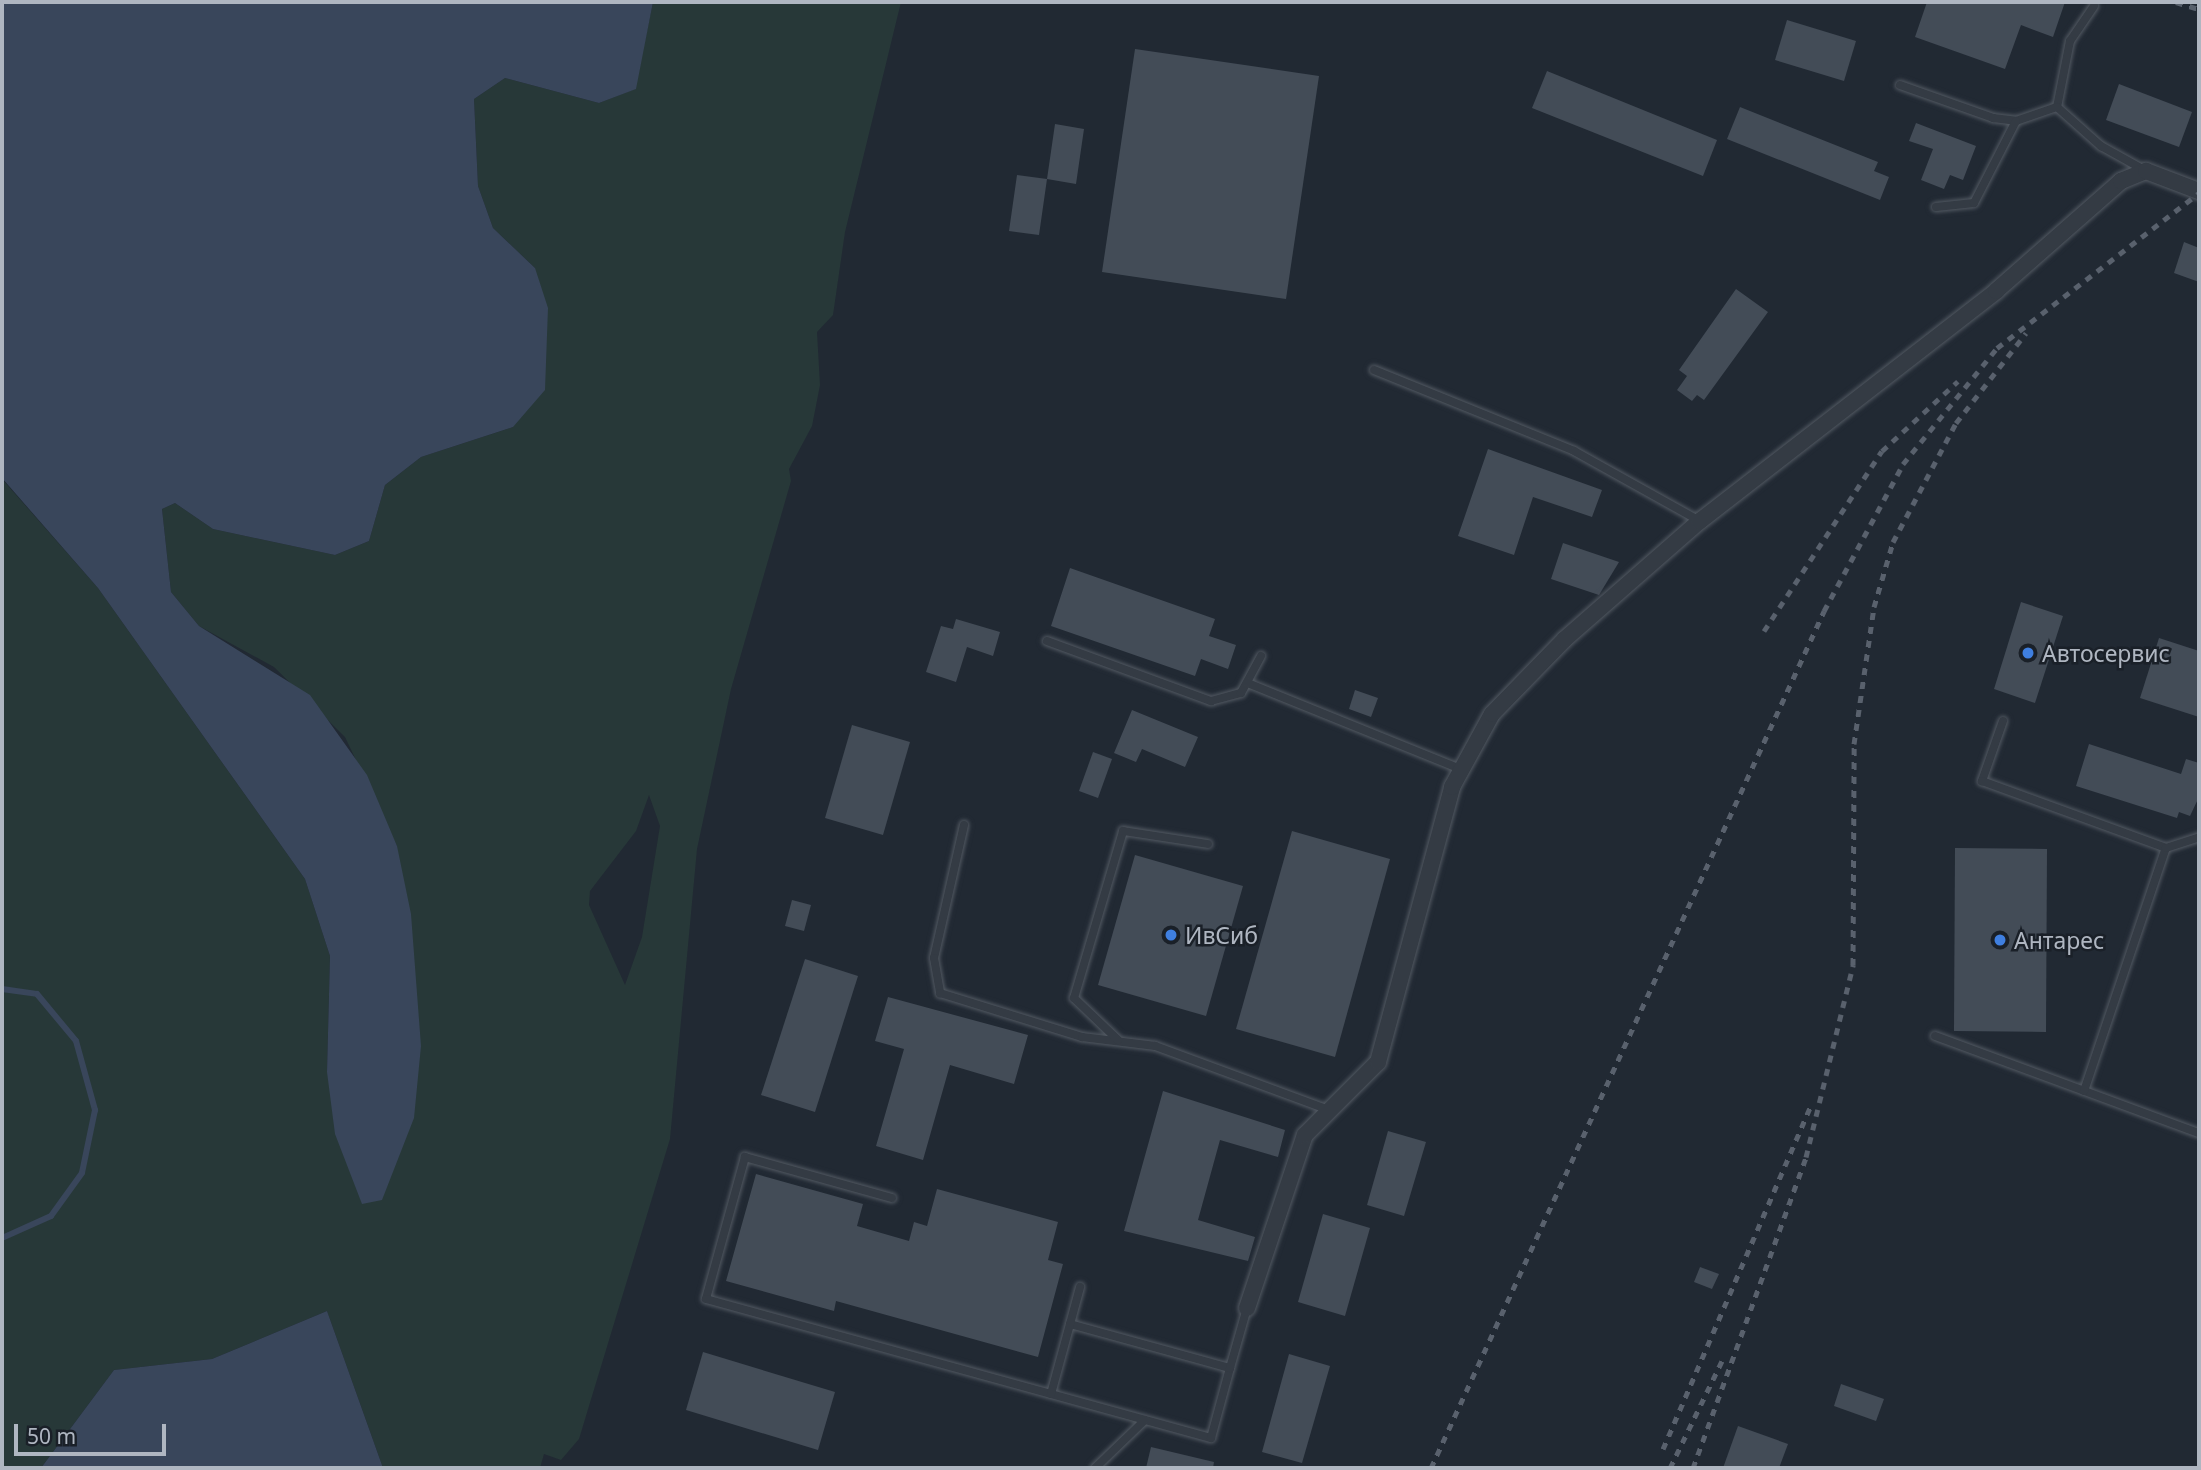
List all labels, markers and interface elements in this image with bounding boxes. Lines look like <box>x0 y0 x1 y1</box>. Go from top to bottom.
place label: Автосервис <box>2042 639 2170 667</box>
marker: Автосервис <box>2020 645 2036 661</box>
place label: ИвСиб <box>1185 921 1258 949</box>
place label: Антарес <box>2014 926 2104 954</box>
marker: ИвСиб <box>1163 927 1179 943</box>
marker: Антарес <box>1992 932 2008 948</box>
scale bar <box>18 1410 170 1454</box>
text: 50 m <box>27 1422 76 1450</box>

